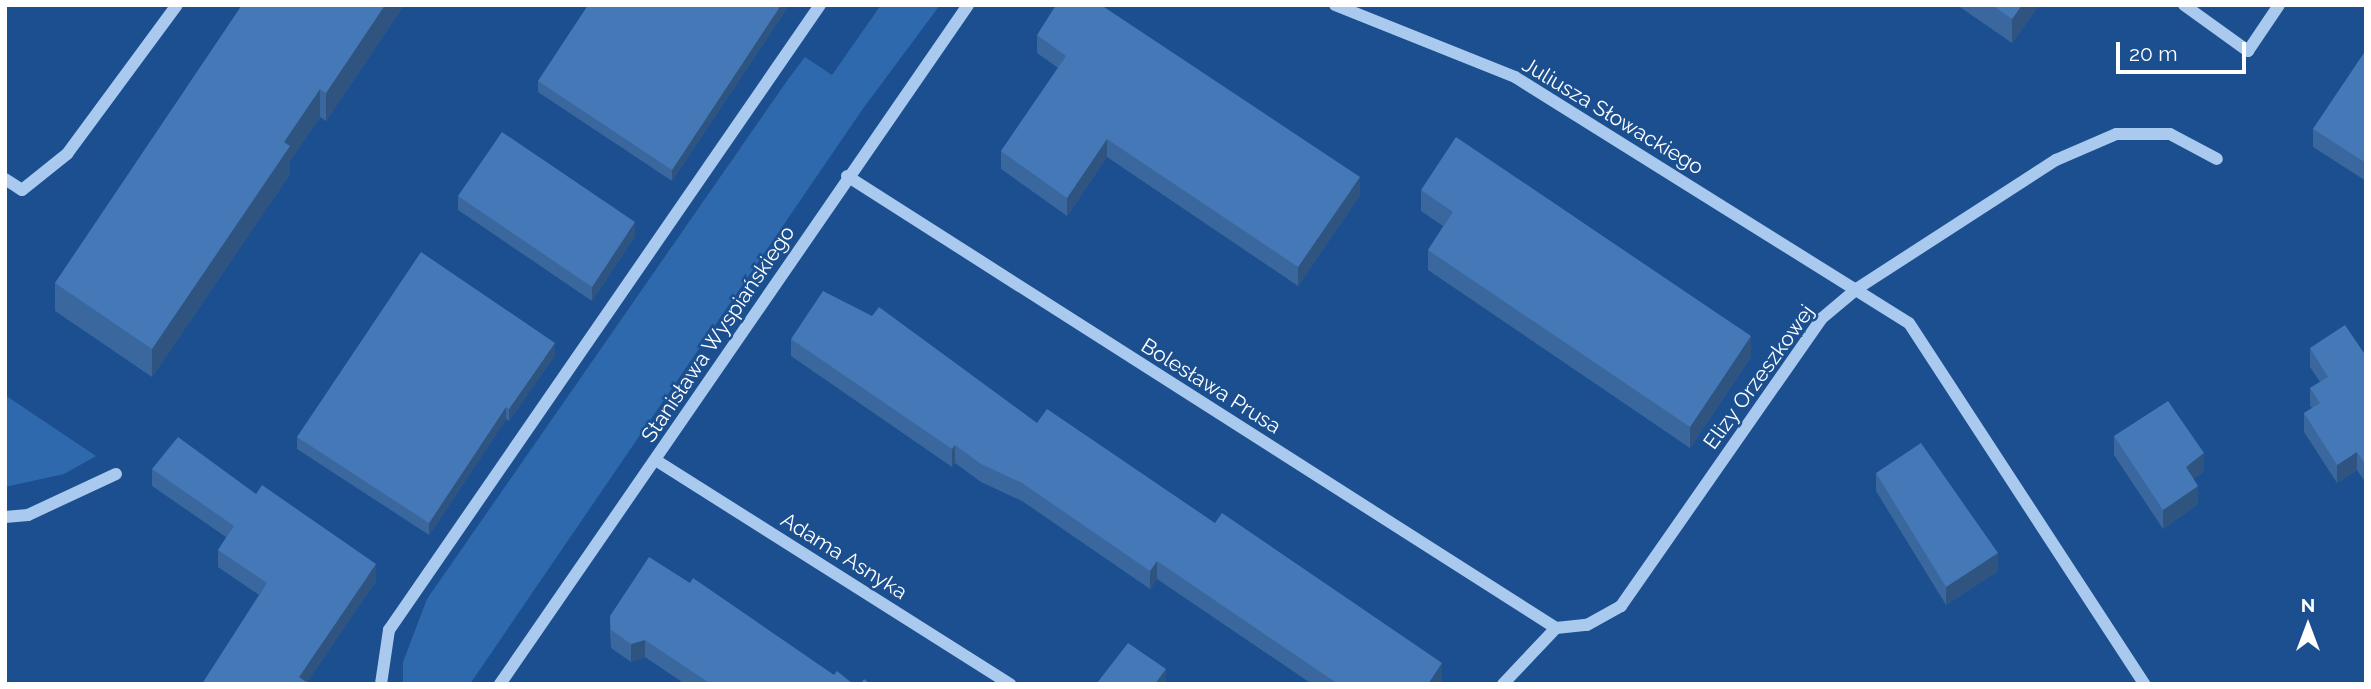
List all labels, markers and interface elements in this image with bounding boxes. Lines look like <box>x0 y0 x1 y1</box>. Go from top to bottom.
scale bar <box>2119 28 2248 72</box>
text: 20 m <box>2129 41 2177 66</box>
street label: Juliusza Słowackiego <box>1518 52 1708 180</box>
street label: Stanisława Wyspiańskiego <box>636 221 800 447</box>
street label: Elizy Orzeszkowej <box>1698 300 1820 454</box>
street label: Bolesława Prusa <box>1136 333 1286 439</box>
street label: Adama Asnyka <box>776 507 912 605</box>
north arrow <box>2273 591 2343 661</box>
text: N <box>2301 594 2315 616</box>

